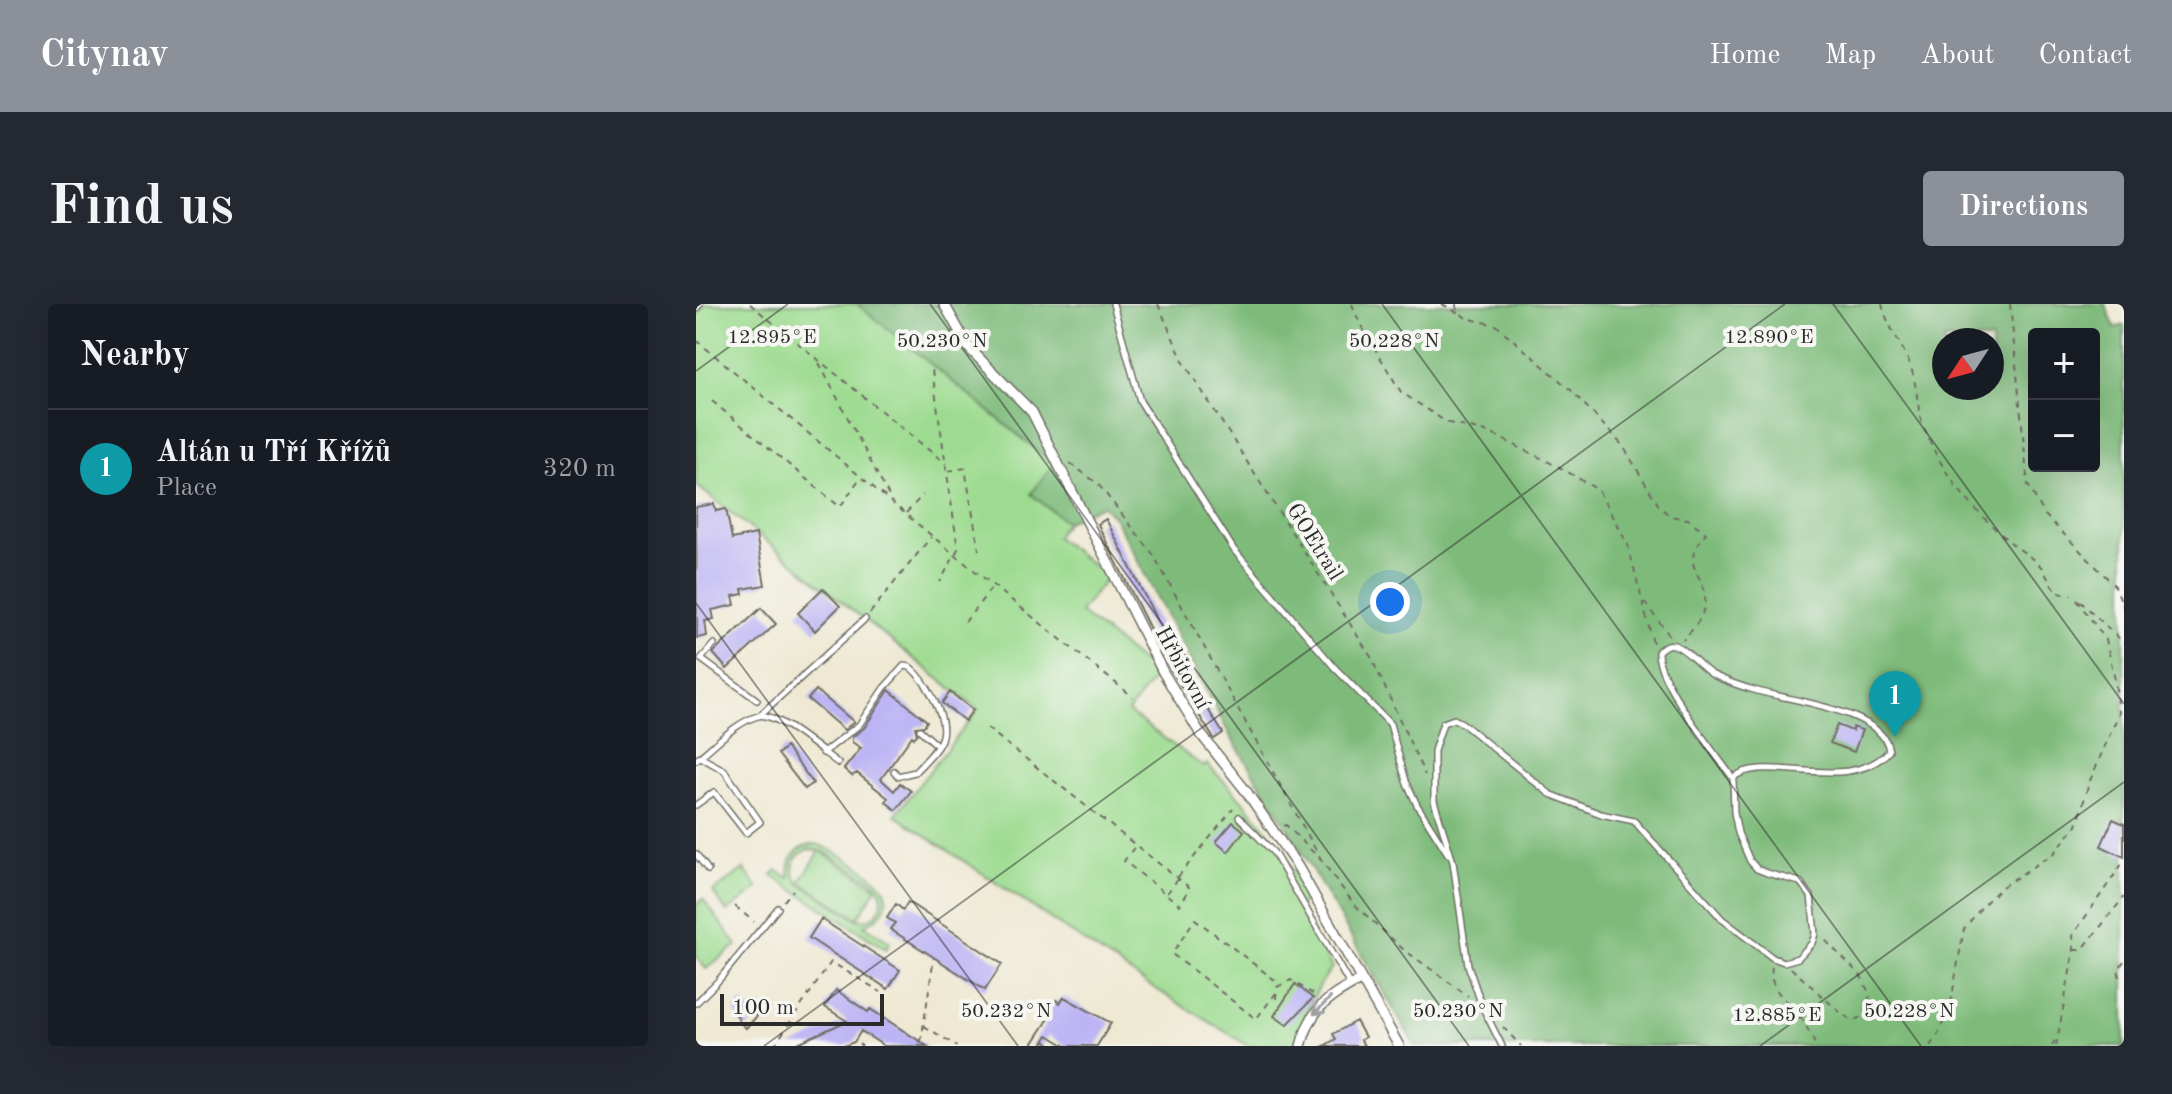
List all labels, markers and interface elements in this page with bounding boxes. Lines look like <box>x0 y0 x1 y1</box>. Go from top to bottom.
text: Citynav <box>40 37 169 75</box>
text: Home <box>1709 42 1780 70</box>
text: Map <box>1824 42 1876 70</box>
text: About <box>1920 42 1995 70</box>
text: Contact <box>2039 42 2132 70</box>
button: Directions <box>1923 171 2124 246</box>
text: Find us <box>48 180 234 236</box>
text: 12.895°E <box>728 328 817 348</box>
text: 12.890°E <box>1725 328 1814 348</box>
north arrow <box>1932 328 2004 400</box>
map controls <box>2028 328 2100 472</box>
button: + <box>2028 328 2100 400</box>
text: 50.230°N <box>897 332 987 352</box>
text: 50.228°N <box>1349 332 1439 352</box>
text: Nearby <box>80 339 190 373</box>
button: − <box>2028 400 2100 472</box>
text: Altán u Tří Křížů <box>156 438 391 468</box>
text: 1 <box>98 456 114 482</box>
text: 320 m <box>543 456 616 482</box>
text: Place <box>156 475 217 501</box>
street label: GOEtrail <box>1282 500 1346 584</box>
your location <box>1370 582 1410 622</box>
street label: Hřbitovní <box>1151 623 1214 714</box>
pin: 1 <box>1869 671 1921 737</box>
scale bar <box>720 990 884 1026</box>
text: 100 m <box>732 997 794 1019</box>
one-way arrow <box>1312 997 1332 1016</box>
text: 50.232°N <box>961 1002 1051 1022</box>
text: 50.230°N <box>1413 1002 1503 1022</box>
text: 50.228°N <box>1864 1002 1954 1022</box>
text: 12.885°E <box>1733 1006 1822 1026</box>

